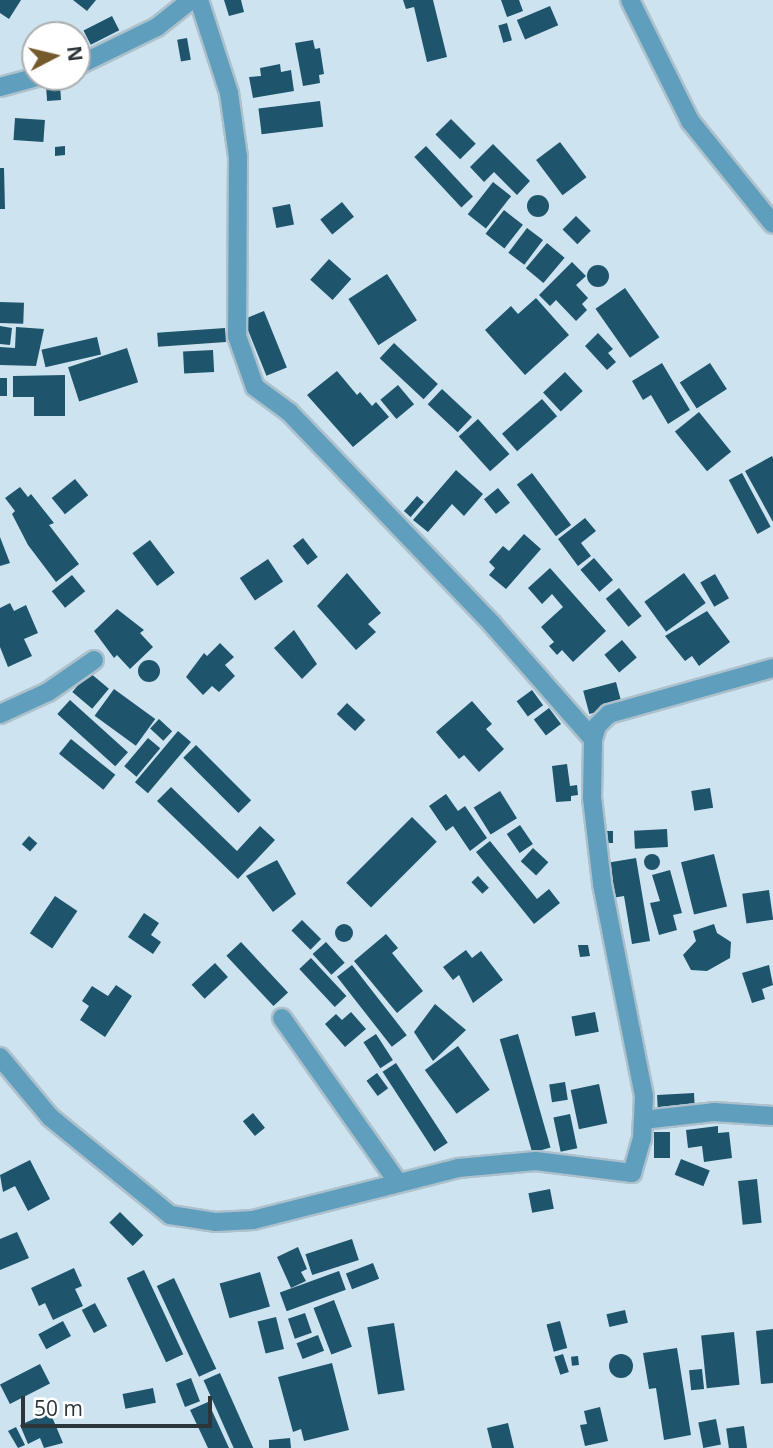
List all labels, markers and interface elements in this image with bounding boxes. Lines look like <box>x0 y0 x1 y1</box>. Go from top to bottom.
north arrow <box>21 21 91 91</box>
text: N <box>61 44 89 63</box>
scale bar <box>24 1382 215 1426</box>
text: 50 m <box>34 1394 83 1422</box>

